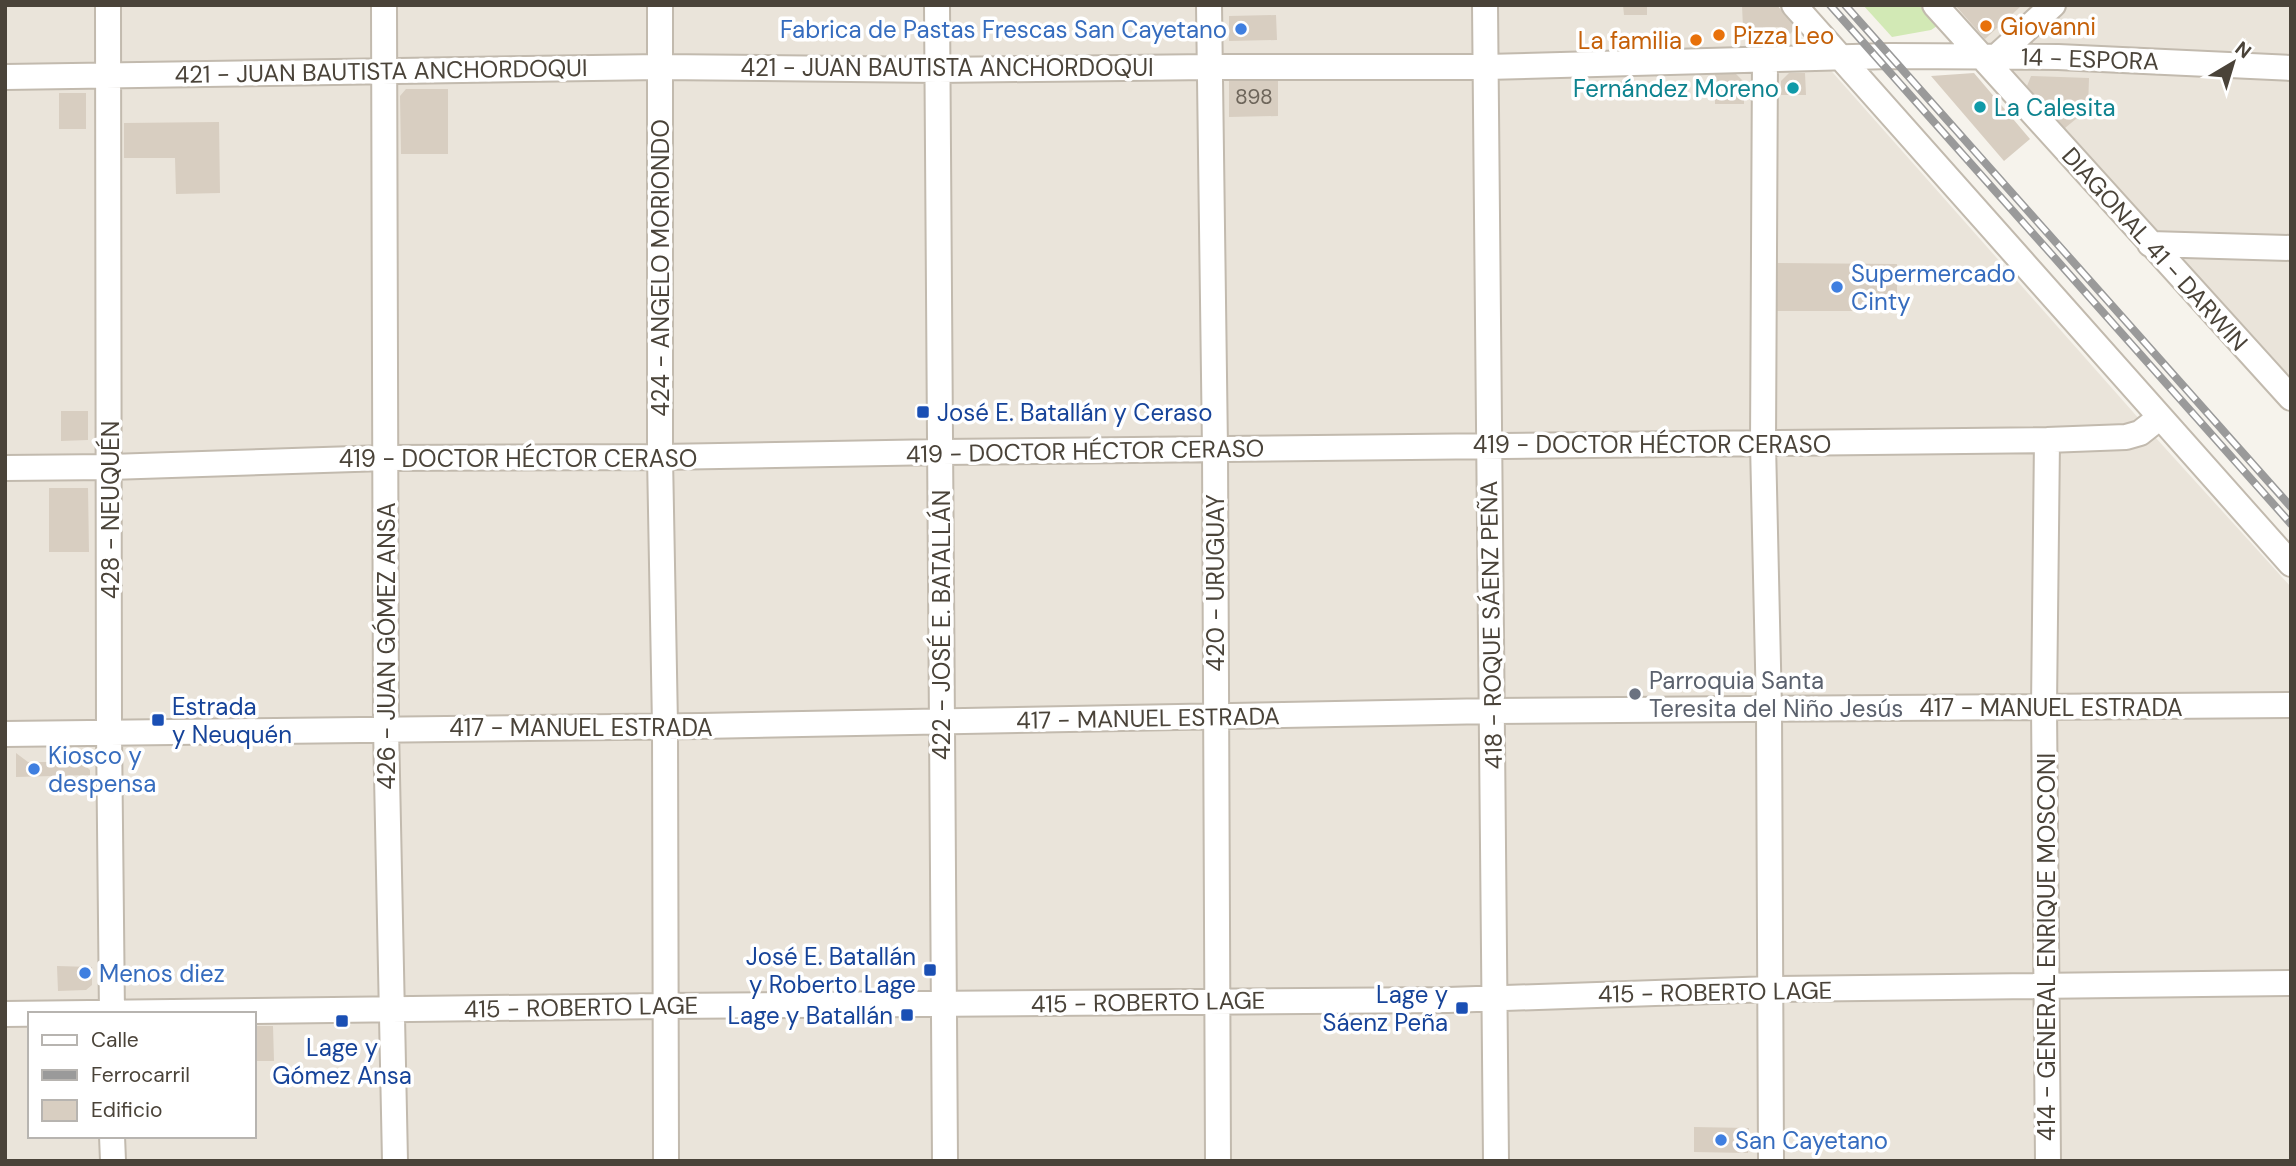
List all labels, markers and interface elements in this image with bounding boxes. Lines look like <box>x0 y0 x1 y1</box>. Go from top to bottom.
place label: Giovanni <box>2000 11 2096 42</box>
place label: Fabrica de Pastas Frescas San Cayetano <box>780 14 1227 45</box>
marker: Giovanni <box>1978 18 1994 34</box>
place label: Pizza Leo <box>1733 20 1834 51</box>
marker: Fabrica de Pastas Frescas San Cayetano <box>1233 21 1249 37</box>
place label: La familia <box>1578 25 1682 56</box>
marker: Pizza Leo <box>1711 27 1727 43</box>
north arrow <box>2198 28 2268 98</box>
marker: La familia <box>1688 32 1704 48</box>
text: N <box>2230 36 2256 64</box>
street label: 14 - ESPORA <box>2021 41 2160 77</box>
street label: 421 - JUAN BAUTISTA ANCHORDOQUI <box>174 52 588 90</box>
street label: 421 - JUAN BAUTISTA ANCHORDOQUI <box>740 52 1154 83</box>
place label: Fernández Moreno <box>1573 73 1779 104</box>
marker: Fernández Moreno <box>1785 80 1801 96</box>
house number: 898 <box>1235 83 1273 111</box>
place label: La Calesita <box>1994 92 2116 123</box>
marker: La Calesita <box>1972 99 1988 115</box>
street label: 424 - ANGELO MORIONDO <box>645 119 676 417</box>
street label: DIAGONAL 41 - DARWIN <box>2055 141 2255 357</box>
place label: Supermercado Cinty <box>1851 258 2016 317</box>
marker: Supermercado Cinty <box>1829 279 1845 295</box>
place label: José E. Batallán y Ceraso <box>937 397 1212 428</box>
marker: José E. Batallán y Ceraso <box>915 404 931 420</box>
street label: 428 - NEUQUÉN <box>95 421 126 599</box>
street label: 419 - DOCTOR HÉCTOR CERASO <box>1473 429 1831 460</box>
street label: 419 - DOCTOR HÉCTOR CERASO <box>905 432 1265 470</box>
street label: 419 - DOCTOR HÉCTOR CERASO <box>339 443 697 474</box>
street label: 418 - ROQUE SÁENZ PEÑA <box>1473 480 1509 770</box>
street label: 422 - JOSÉ E. BATALLÁN <box>926 490 957 760</box>
street label: 420 - URUGUAY <box>1200 494 1231 672</box>
street label: 426 - JUAN GÓMEZ ANSA <box>371 502 402 790</box>
place label: Parroquia Santa Teresita del Niño Jesús <box>1649 665 1903 724</box>
marker: Parroquia Santa Teresita del Niño Jesús <box>1627 686 1643 702</box>
place label: Estrada y Neuquén <box>172 691 292 750</box>
street label: 417 - MANUEL ESTRADA <box>1919 692 2183 723</box>
street label: 417 - MANUEL ESTRADA <box>1016 700 1280 736</box>
marker: Estrada y Neuquén <box>150 712 166 728</box>
street label: 417 - MANUEL ESTRADA <box>449 712 713 743</box>
place label: Kiosco y despensa <box>48 740 156 799</box>
street label: 414 - GENERAL ENRIQUE MOSCONI <box>2031 753 2062 1141</box>
marker: Kiosco y despensa <box>26 761 42 777</box>
place label: José E. Batallán y Roberto Lage <box>746 941 916 1000</box>
place label: Menos diez <box>99 958 225 989</box>
marker: José E. Batallán y Roberto Lage <box>922 962 938 978</box>
marker: Menos diez <box>77 965 93 981</box>
street label: 415 - ROBERTO LAGE <box>1597 974 1833 1010</box>
place label: Lage y Sáenz Peña <box>1323 979 1448 1038</box>
street label: 415 - ROBERTO LAGE <box>1030 984 1266 1020</box>
street label: 415 - ROBERTO LAGE <box>463 989 699 1025</box>
place label: Lage y Batallán <box>727 1000 893 1031</box>
marker: Lage y Sáenz Peña <box>1454 1000 1470 1016</box>
marker: Lage y Batallán <box>899 1007 915 1023</box>
legend <box>28 1012 256 1138</box>
marker: Lage y Gómez Ansa <box>334 1013 350 1029</box>
text: Calle <box>91 1026 139 1054</box>
place label: Lage y Gómez Ansa <box>272 1032 412 1091</box>
text: Ferrocarril <box>91 1061 190 1089</box>
text: Edificio <box>91 1096 162 1124</box>
place label: San Cayetano <box>1735 1125 1888 1156</box>
marker: San Cayetano <box>1713 1132 1729 1148</box>

